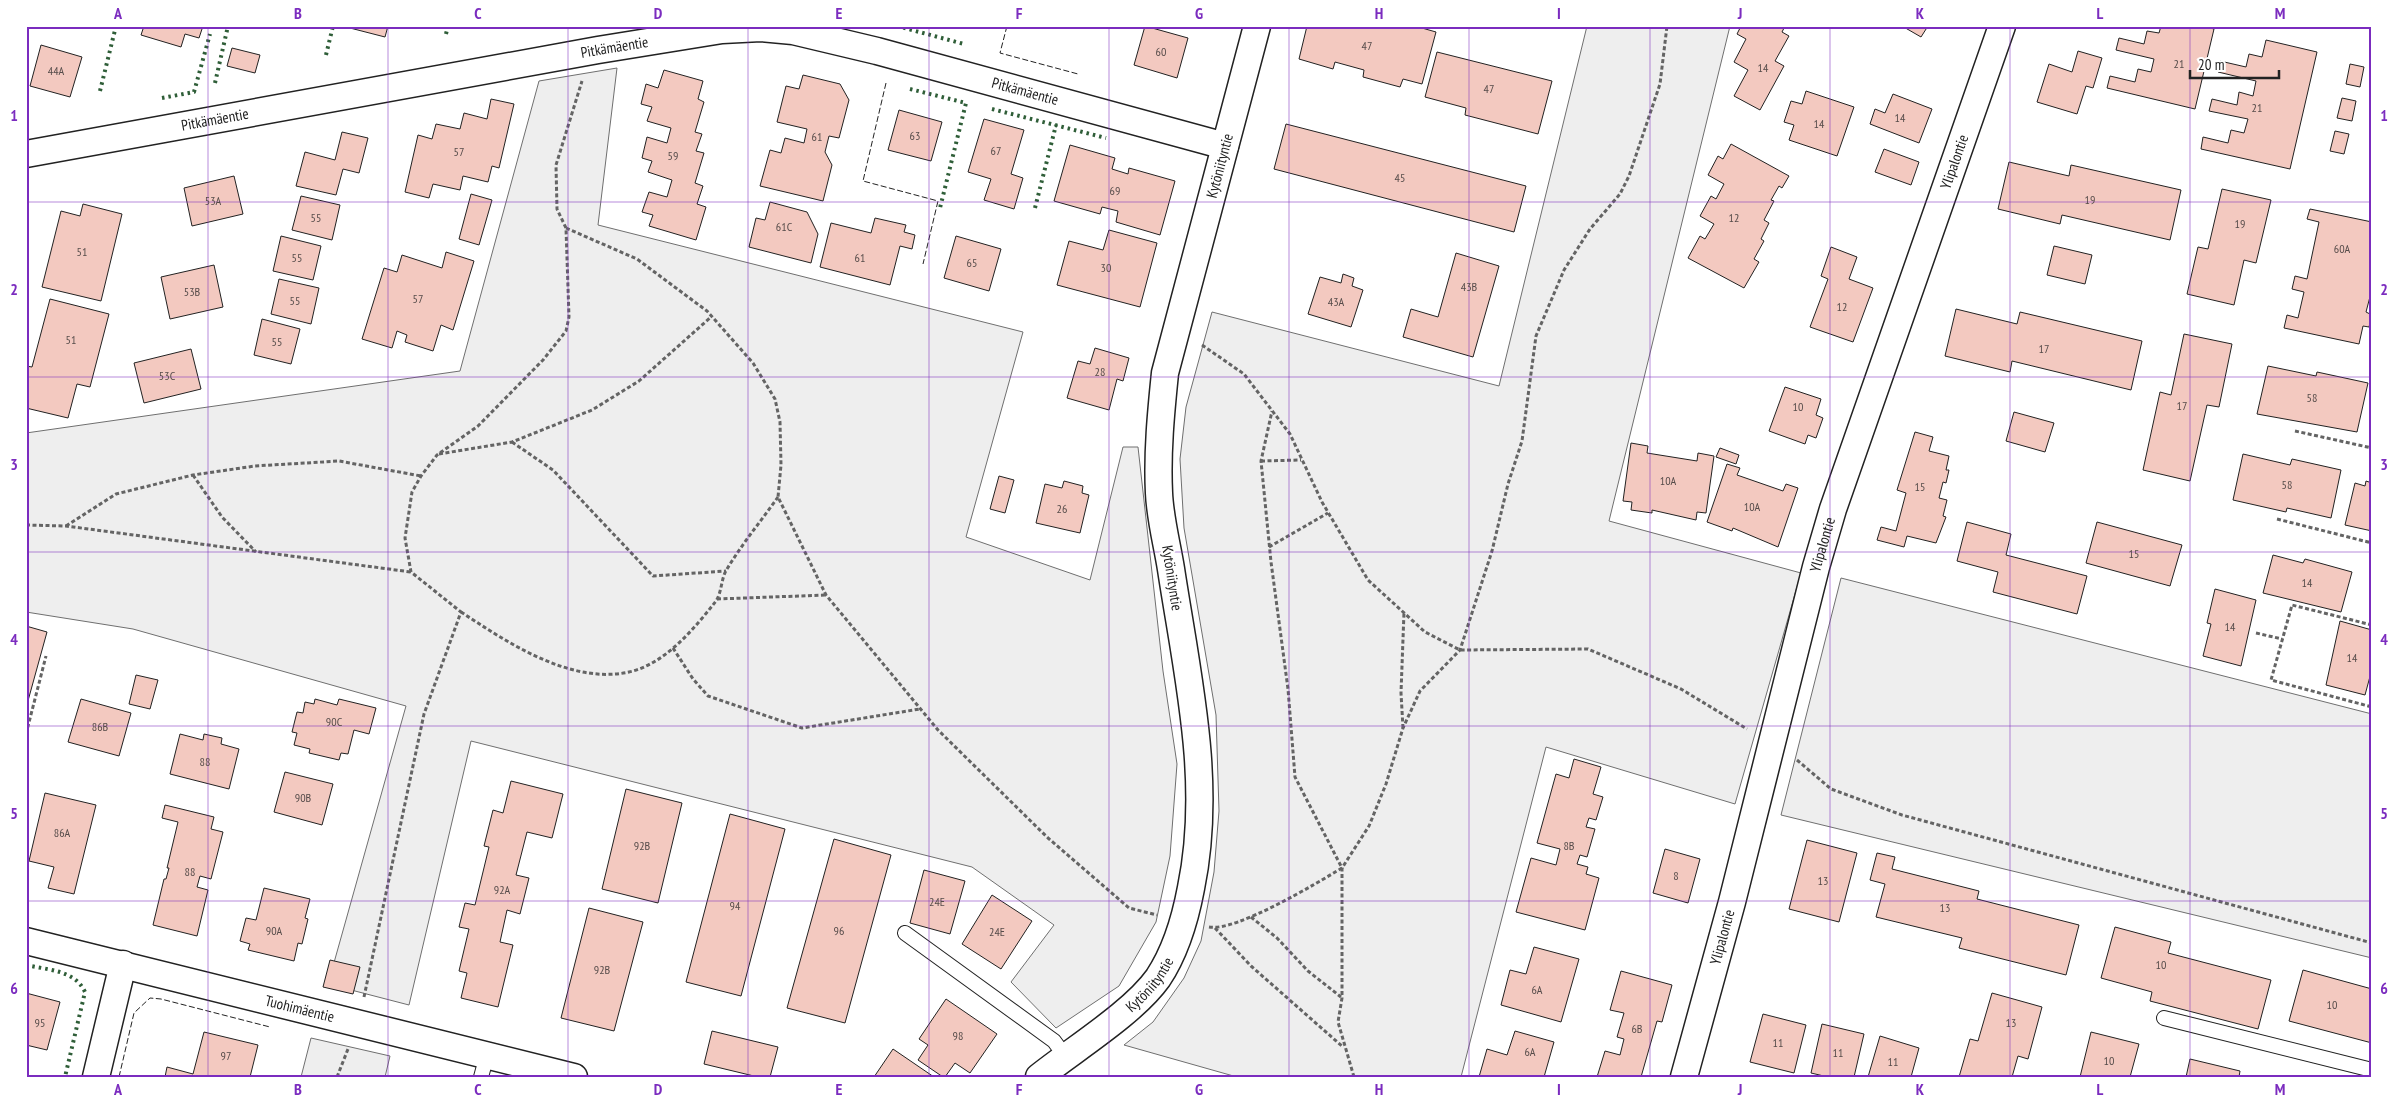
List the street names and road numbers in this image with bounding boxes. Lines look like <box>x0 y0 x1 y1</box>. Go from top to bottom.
street label: Pitkämäentie <box>579 32 650 62</box>
street label: Pitkämäentie <box>990 73 1061 109</box>
street label: Pitkämäentie <box>180 104 250 135</box>
street label: Kytöniityntie <box>1202 131 1237 200</box>
street label: Ylipalontie <box>1936 132 1972 191</box>
street label: Ylipalontie <box>1805 515 1839 574</box>
street label: Kytöniityntie <box>1158 544 1187 612</box>
street label: Ylipalontie <box>1705 907 1738 967</box>
street label: Kytöniityntie <box>1122 954 1177 1016</box>
street label: Tuohimäentie <box>263 991 336 1026</box>

